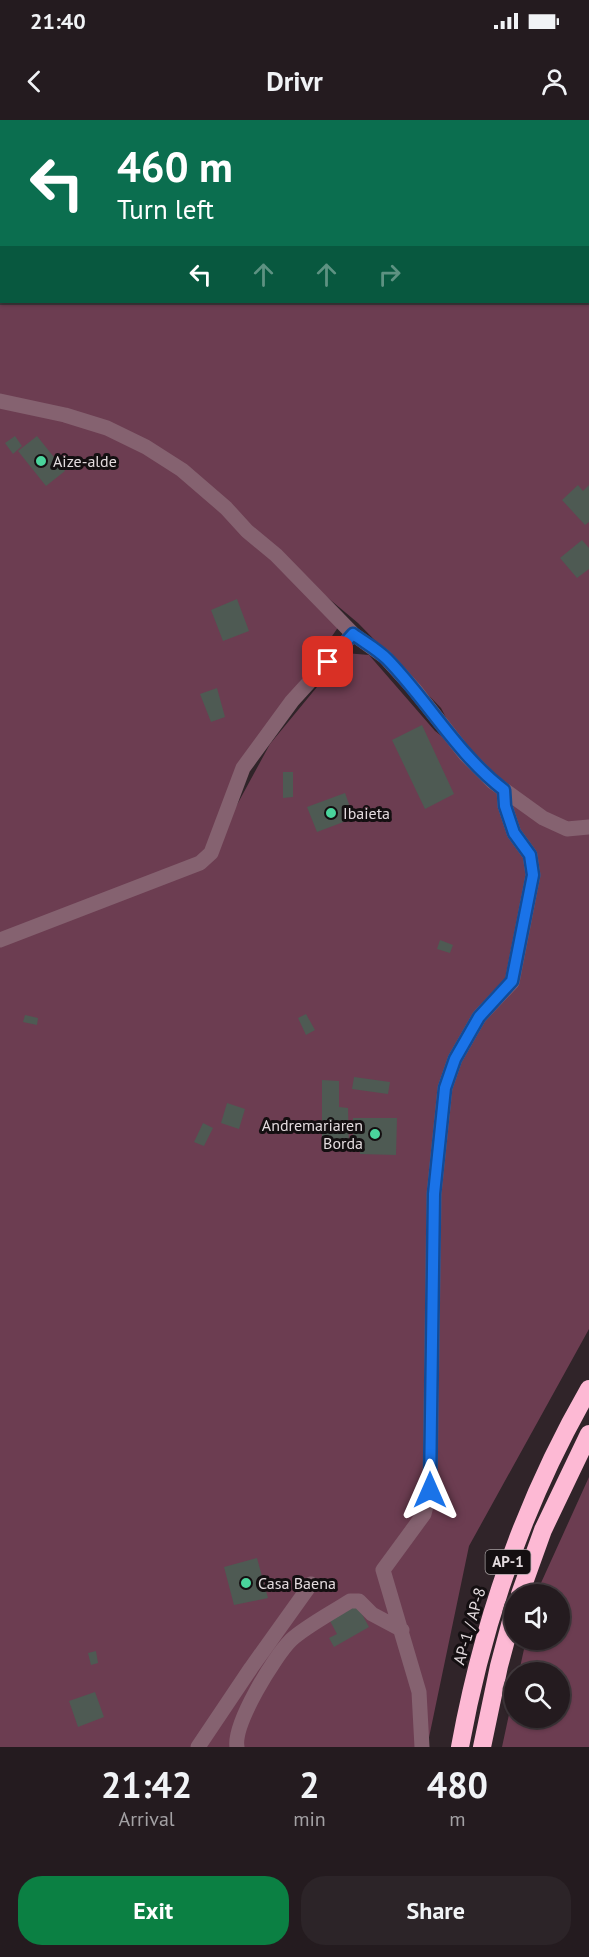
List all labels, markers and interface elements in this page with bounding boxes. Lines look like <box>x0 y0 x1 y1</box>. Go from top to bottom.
text: 21:40 <box>30 7 86 35</box>
text: Drivr <box>266 64 323 98</box>
icon: back <box>18 65 51 98</box>
icon: person <box>538 65 571 98</box>
text: 460 m <box>117 139 233 194</box>
icon: left <box>18 144 96 222</box>
text: Turn left <box>117 192 214 226</box>
icon: left <box>184 258 217 291</box>
icon: ahead <box>247 258 280 291</box>
icon: ahead <box>310 258 343 291</box>
icon: right <box>373 258 406 291</box>
place label: Aize-alde <box>53 451 117 471</box>
marker: Aize-alde <box>34 454 48 468</box>
pin <box>302 636 353 687</box>
icon: arrive <box>311 645 344 678</box>
place label: Ibaieta <box>343 803 390 823</box>
marker: Ibaieta <box>324 806 338 820</box>
place label: Andremariaren Borda <box>262 1115 363 1153</box>
marker: Andremariaren Borda <box>368 1127 382 1141</box>
position arrow <box>398 1458 462 1522</box>
road number: AP-1 <box>486 1550 530 1574</box>
place label: Casa Baena <box>258 1573 336 1593</box>
marker: Casa Baena <box>239 1576 253 1590</box>
map controls <box>504 1584 570 1728</box>
button: sound <box>504 1584 570 1650</box>
street label: AP-1 / AP-8 <box>448 1585 490 1667</box>
button: search <box>504 1662 570 1728</box>
text: 21:42 <box>101 1761 192 1808</box>
text: 2 <box>299 1761 320 1808</box>
text: 480 <box>427 1761 488 1808</box>
text: Arrival <box>119 1806 175 1832</box>
text: min <box>293 1806 326 1832</box>
text: m <box>449 1806 466 1832</box>
button: Exit <box>18 1876 289 1945</box>
button: Share <box>301 1876 571 1945</box>

